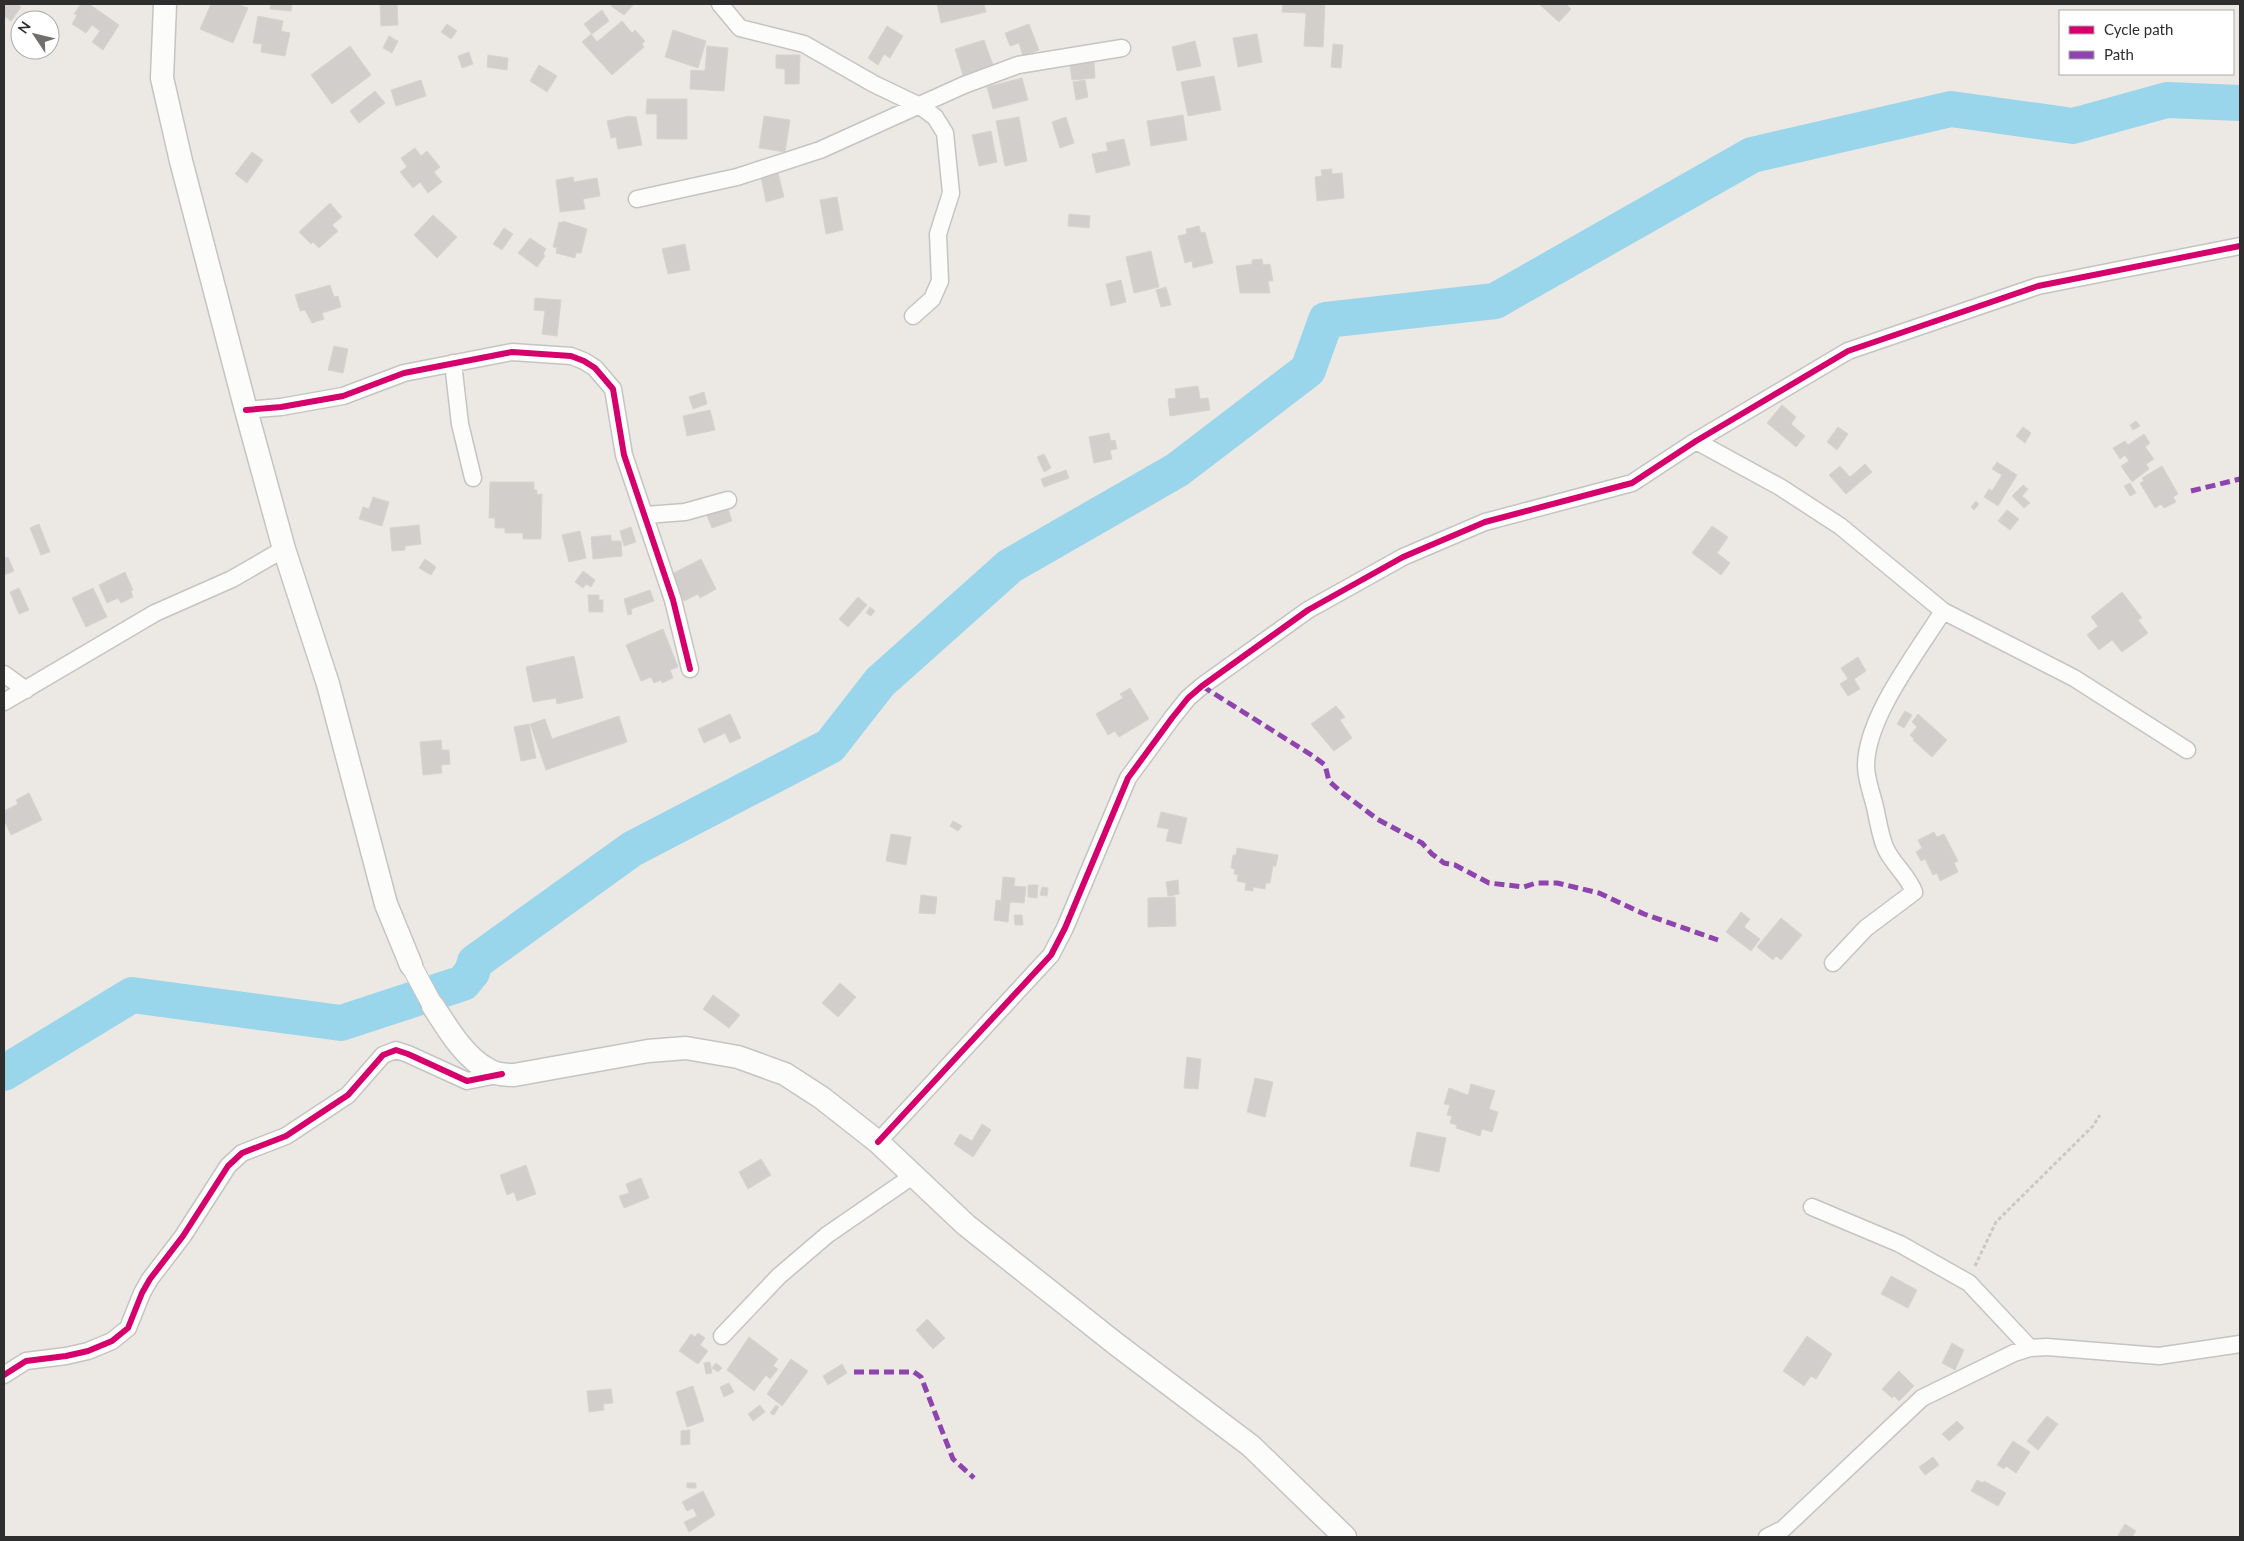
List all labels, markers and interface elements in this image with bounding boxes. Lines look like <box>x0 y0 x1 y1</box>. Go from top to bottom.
north arrow <box>10 10 60 60</box>
legend <box>2059 10 2234 75</box>
text: N <box>14 18 34 37</box>
text: Cycle path <box>2104 20 2173 38</box>
text: Path <box>2104 45 2134 63</box>

